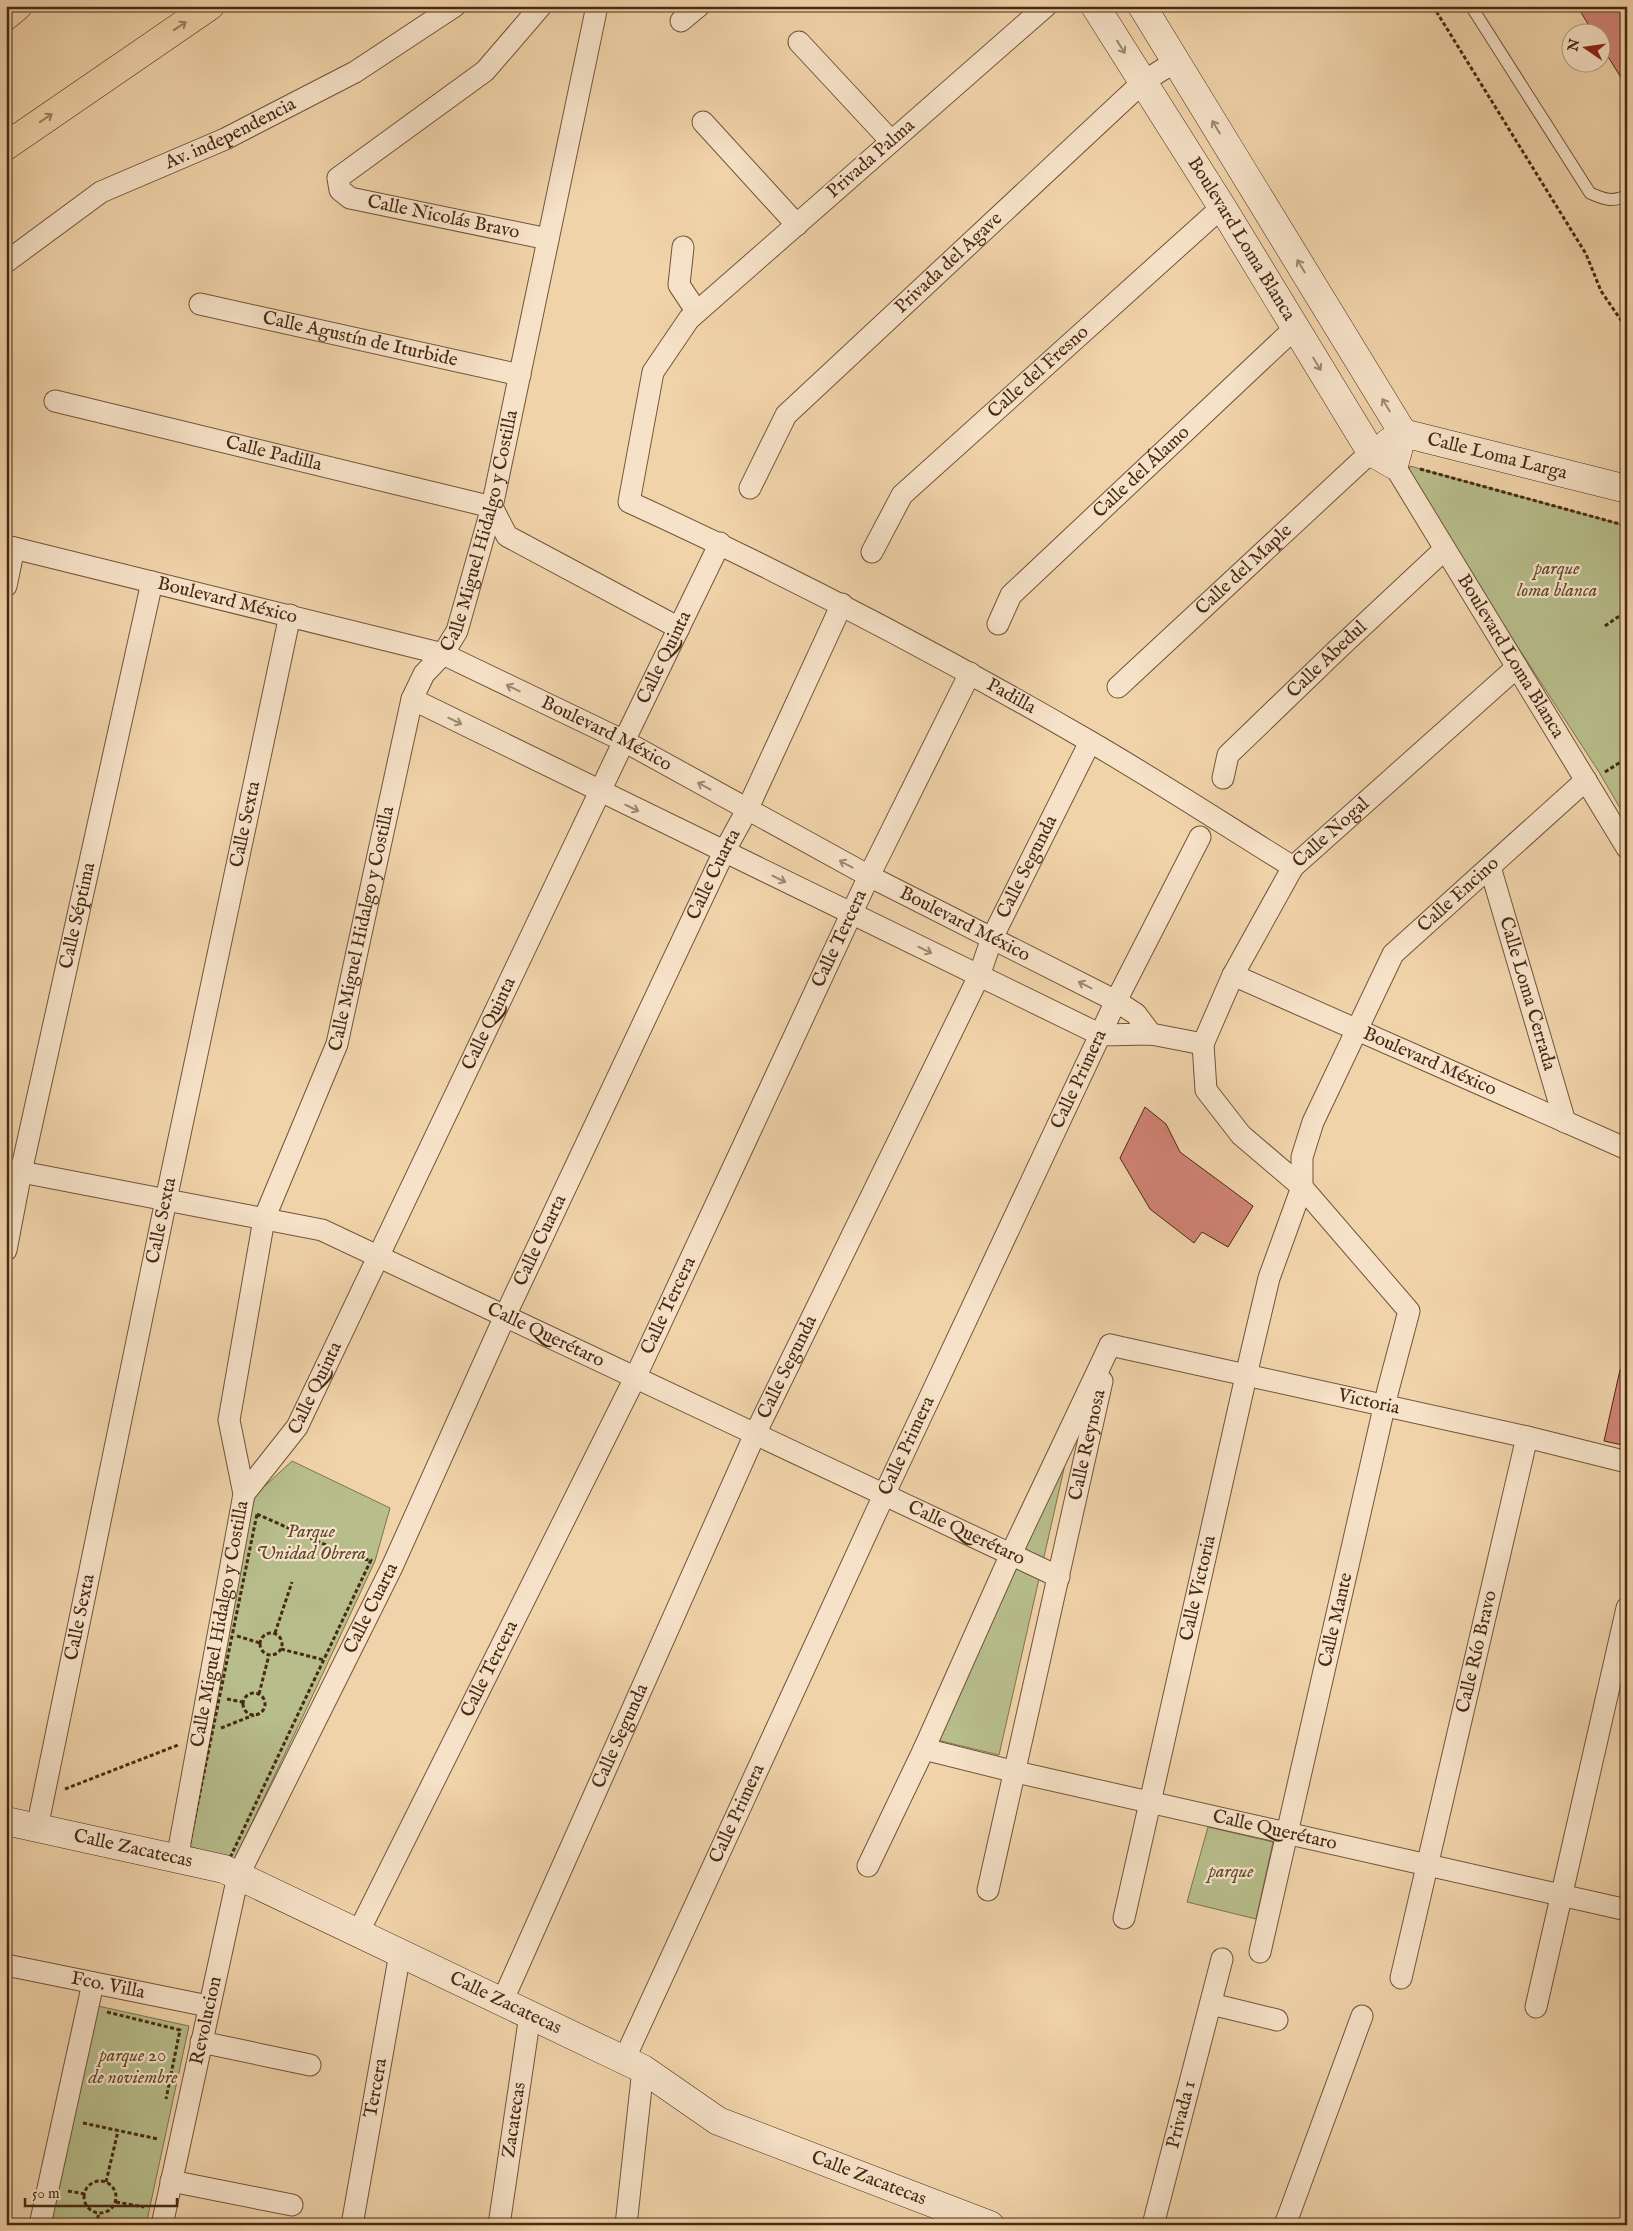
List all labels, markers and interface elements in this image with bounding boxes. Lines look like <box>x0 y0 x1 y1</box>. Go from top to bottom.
one-way arrow <box>173 21 187 31</box>
north arrow <box>1560 22 1610 72</box>
text: N <box>1564 37 1584 54</box>
one-way arrow <box>1116 40 1126 54</box>
street label: Av. independencia <box>160 92 301 176</box>
one-way arrow <box>39 113 53 123</box>
street label: Privada Palma <box>822 114 921 204</box>
one-way arrow <box>1211 121 1221 135</box>
street label: Boulevard Loma Blanca <box>1182 153 1301 326</box>
street label: Calle Nicolás Bravo <box>365 190 522 245</box>
street label: Privada del Agave <box>890 207 1008 319</box>
one-way arrow <box>1296 260 1306 274</box>
street label: Calle Agustín de Iturbide <box>260 306 460 373</box>
street label: Calle del Fresno <box>983 320 1094 424</box>
one-way arrow <box>1313 356 1323 370</box>
one-way arrow <box>1380 398 1390 412</box>
street label: Calle Miguel Hidalgo y Costilla <box>435 407 524 657</box>
street label: Calle del Álamo <box>1088 421 1195 524</box>
street label: Calle Loma Larga <box>1425 427 1570 486</box>
street label: Calle Padilla <box>223 431 325 477</box>
street label: Calle del Maple <box>1191 519 1298 621</box>
park label: parque loma blanca <box>1517 557 1597 603</box>
street label: Boulevard Loma Blanca <box>1451 570 1570 744</box>
street label: Boulevard México <box>155 572 300 630</box>
street label: Calle Quinta <box>632 607 697 708</box>
street label: Calle Abedul <box>1282 615 1373 704</box>
street label: Padilla <box>982 673 1041 720</box>
one-way arrow <box>506 682 521 692</box>
street label: Boulevard México <box>537 691 676 777</box>
one-way arrow <box>447 717 462 726</box>
street label: Calle Sexta <box>225 778 267 870</box>
one-way arrow <box>696 781 711 791</box>
street label: Calle Nogal <box>1288 792 1375 873</box>
street label: Calle Miguel Hidalgo y Costilla <box>323 803 400 1055</box>
one-way arrow <box>625 803 640 813</box>
street label: Calle Segunda <box>992 811 1064 923</box>
street label: Calle Cuarta <box>682 824 747 924</box>
street label: Calle Encino <box>1413 852 1504 938</box>
street label: Calle Séptima <box>54 859 102 971</box>
one-way arrow <box>839 859 854 869</box>
one-way arrow <box>771 875 786 884</box>
street label: Boulevard México <box>895 881 1034 968</box>
street label: Calle Tercera <box>807 885 873 991</box>
street label: Calle Loma Cerrada <box>1493 914 1561 1074</box>
one-way arrow <box>917 946 932 955</box>
street label: Calle Quinta <box>457 973 522 1074</box>
one-way arrow <box>1078 980 1093 989</box>
street label: Boulevard México <box>1359 1022 1500 1102</box>
street label: Calle Primera <box>1046 1025 1113 1133</box>
street label: Calle Sexta <box>141 1175 183 1266</box>
street label: Calle Cuarta <box>509 1190 573 1290</box>
street label: Calle Tercera <box>636 1252 702 1358</box>
street label: Calle Querétaro <box>483 1297 608 1373</box>
street label: Calle Segunda <box>752 1311 823 1423</box>
street label: Calle Quinta <box>283 1337 348 1440</box>
street label: Victoria <box>1335 1383 1403 1421</box>
street label: Calle Reynosa <box>1064 1387 1112 1503</box>
street label: Calle Primera <box>873 1392 941 1499</box>
street label: Calle Querétaro <box>904 1495 1029 1571</box>
street label: Calle Miguel Hidalgo y Costilla <box>186 1498 255 1749</box>
park label: Parque Unidad Obrera <box>256 1520 366 1566</box>
street label: Calle Victoria <box>1175 1532 1222 1643</box>
street label: Calle Cuarta <box>339 1558 404 1658</box>
street label: Calle Mante <box>1313 1570 1359 1670</box>
street label: Calle Sexta <box>60 1571 101 1663</box>
street label: Calle Río Bravo <box>1451 1588 1503 1715</box>
street label: Calle Tercera <box>456 1616 524 1721</box>
street label: Calle Segunda <box>587 1679 655 1792</box>
street label: Calle Primera <box>704 1760 771 1867</box>
street label: Calle Querétaro <box>1210 1805 1339 1856</box>
street label: Calle Zacatecas <box>71 1824 195 1874</box>
park label: parque <box>1204 1860 1254 1884</box>
street label: Fco. Villa <box>69 1966 148 2005</box>
street label: Calle Zacatecas <box>445 1966 565 2040</box>
street label: Revolucion <box>185 1974 228 2067</box>
park label: parque 20 de noviembre <box>88 2044 178 2090</box>
street label: Tercera <box>359 2056 393 2120</box>
street label: Privada 1 <box>1161 2078 1202 2151</box>
street label: Zacatecas <box>497 2081 532 2160</box>
street label: Calle Zacatecas <box>808 2146 930 2211</box>
scale bar <box>25 2176 178 2208</box>
text: 50 m <box>32 2184 60 2203</box>

